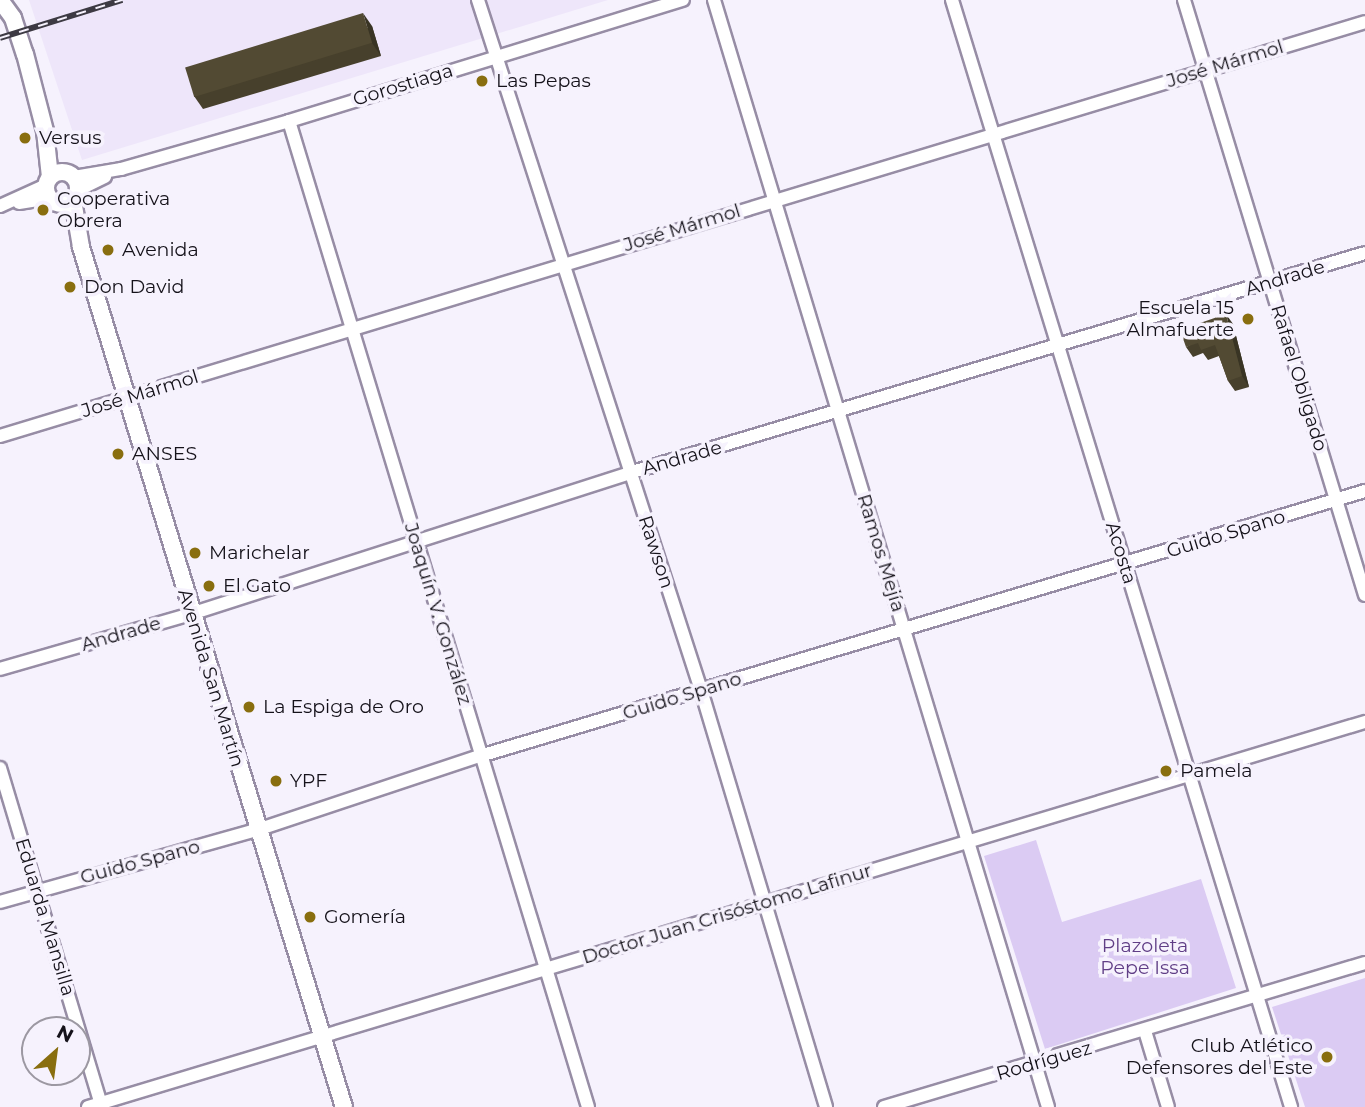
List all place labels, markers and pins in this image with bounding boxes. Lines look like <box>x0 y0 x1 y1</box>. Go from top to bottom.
place label: Las Pepas <box>496 70 591 92</box>
marker: Las Pepas <box>474 73 490 89</box>
place label: Versus <box>39 127 102 149</box>
marker: Versus <box>17 130 33 146</box>
place label: Cooperativa Obrera <box>57 188 170 232</box>
marker: Cooperativa Obrera <box>35 202 51 218</box>
place label: Avenida <box>122 239 199 261</box>
marker: Avenida <box>100 242 116 258</box>
place label: Don David <box>84 276 184 298</box>
marker: Don David <box>62 279 78 295</box>
place label: Escuela 15 Almafuerte <box>1126 297 1234 341</box>
marker: Escuela 15 Almafuerte <box>1240 311 1256 327</box>
place label: ANSES <box>132 443 197 465</box>
marker: ANSES <box>110 446 126 462</box>
place label: Marichelar <box>209 542 310 564</box>
marker: Marichelar <box>187 545 203 561</box>
place label: El Gato <box>223 575 291 597</box>
marker: El Gato <box>201 578 217 594</box>
place label: La Espiga de Oro <box>263 696 424 718</box>
marker: La Espiga de Oro <box>241 699 257 715</box>
place label: Pamela <box>1180 760 1253 782</box>
marker: Pamela <box>1158 763 1174 779</box>
place label: YPF <box>290 770 327 792</box>
marker: YPF <box>268 773 284 789</box>
place label: Gomería <box>324 906 406 928</box>
marker: Gomería <box>302 909 318 925</box>
place label: Club Atlético Defensores del Este <box>1126 1035 1313 1079</box>
marker: Club Atlético Defensores del Este <box>1319 1049 1335 1065</box>

